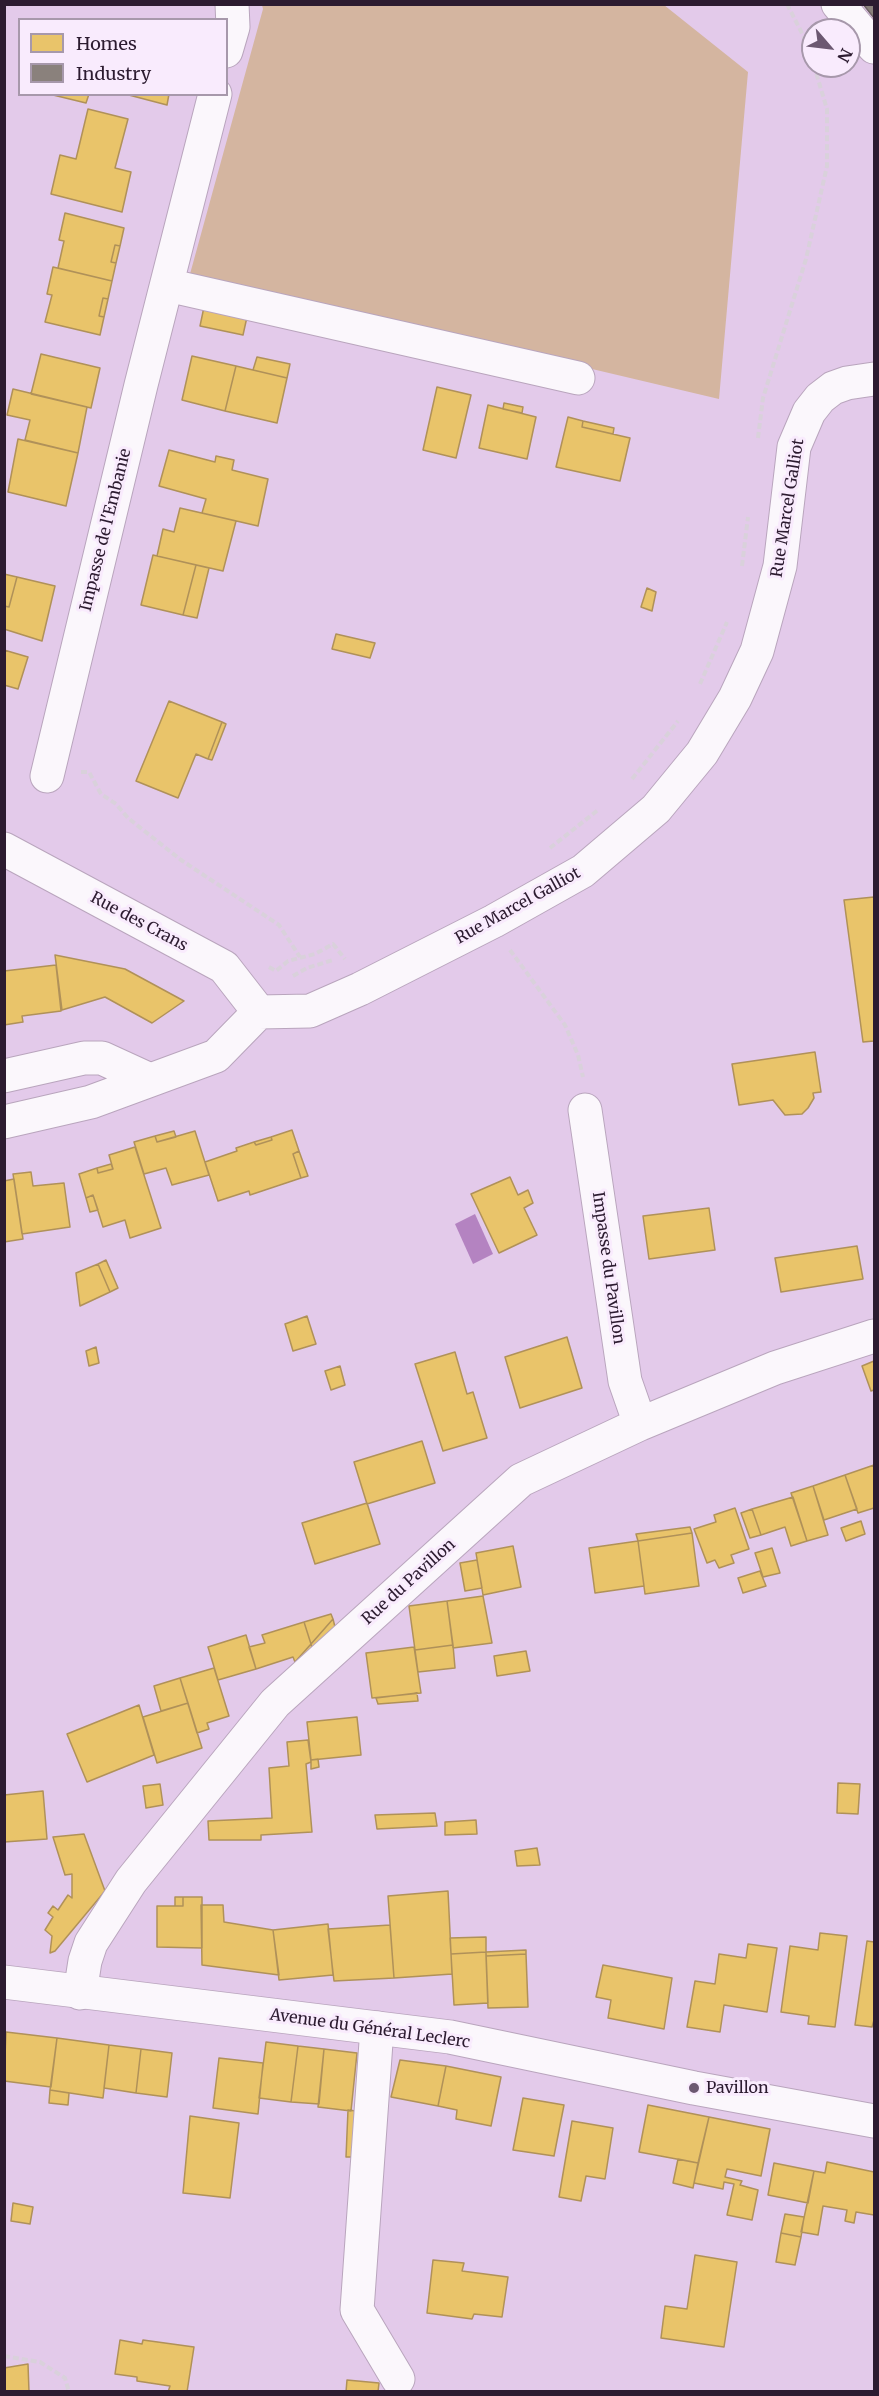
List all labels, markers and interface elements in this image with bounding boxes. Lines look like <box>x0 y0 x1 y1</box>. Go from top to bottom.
legend <box>18 18 228 96</box>
north arrow <box>801 18 861 78</box>
text: Homes <box>76 32 137 55</box>
text: N <box>833 45 857 66</box>
text: Industry <box>76 62 151 85</box>
street label: Rue Marcel Galliot <box>768 437 808 579</box>
street label: Impasse de l'Embanie <box>76 447 136 613</box>
street label: Rue Marcel Galliot <box>452 864 584 948</box>
street label: Rue des Crans <box>87 888 191 956</box>
street label: Impasse du Pavillon <box>588 1191 628 1345</box>
street label: Rue du Pavillon <box>358 1535 460 1629</box>
street label: Avenue du Général Leclerc <box>269 2005 471 2053</box>
place label: Pavillon <box>706 2078 769 2098</box>
marker: Pavillon <box>687 2081 701 2095</box>

